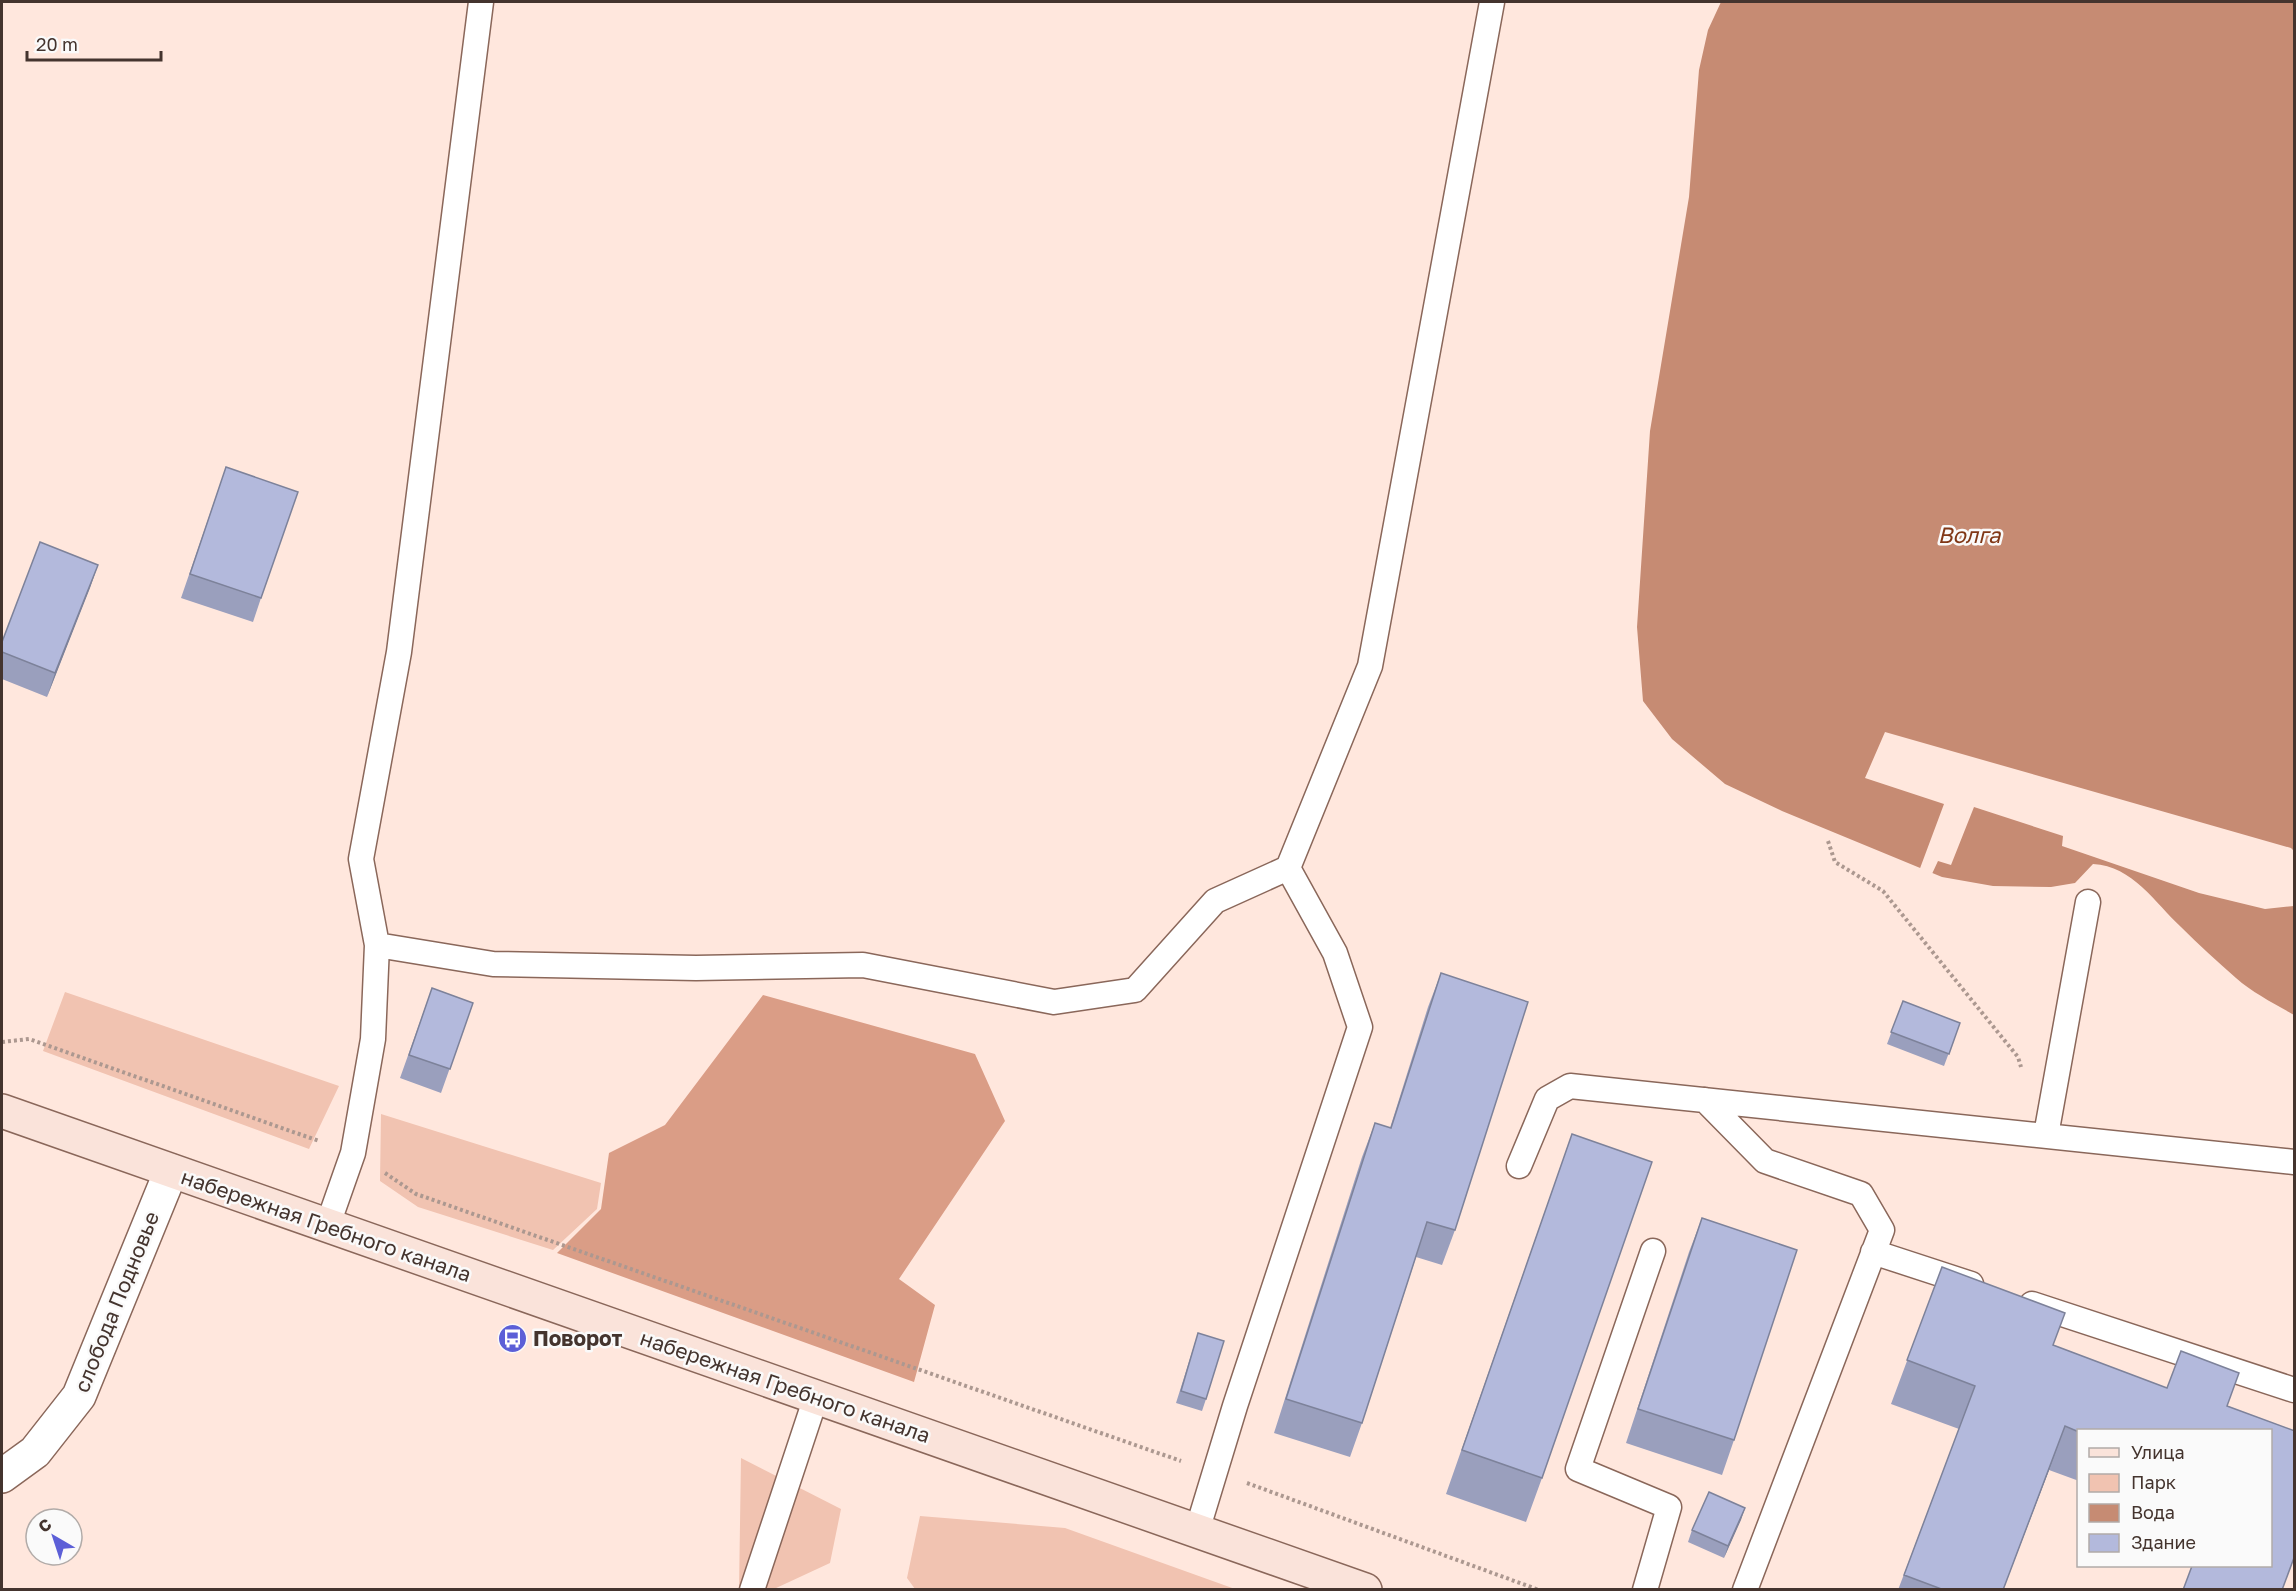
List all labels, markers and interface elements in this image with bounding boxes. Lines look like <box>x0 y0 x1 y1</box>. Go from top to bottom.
scale bar <box>27 24 160 62</box>
text: 20 m <box>36 33 78 55</box>
water label: Волга <box>1938 521 2002 548</box>
street label: набережная Гребного канала <box>178 1163 475 1287</box>
street label: слобода Подновье <box>68 1207 164 1396</box>
bus stop icon: Поворот <box>496 1323 528 1355</box>
street label: набережная Гребного канала <box>637 1324 934 1448</box>
place label: Поворот <box>533 1325 622 1351</box>
legend <box>2077 1429 2272 1567</box>
text: Улица <box>2131 1441 2185 1463</box>
text: Парк <box>2131 1471 2176 1493</box>
text: Вода <box>2131 1501 2175 1523</box>
north arrow <box>24 1507 84 1567</box>
text: С <box>34 1514 55 1537</box>
text: Здание <box>2131 1531 2196 1553</box>

